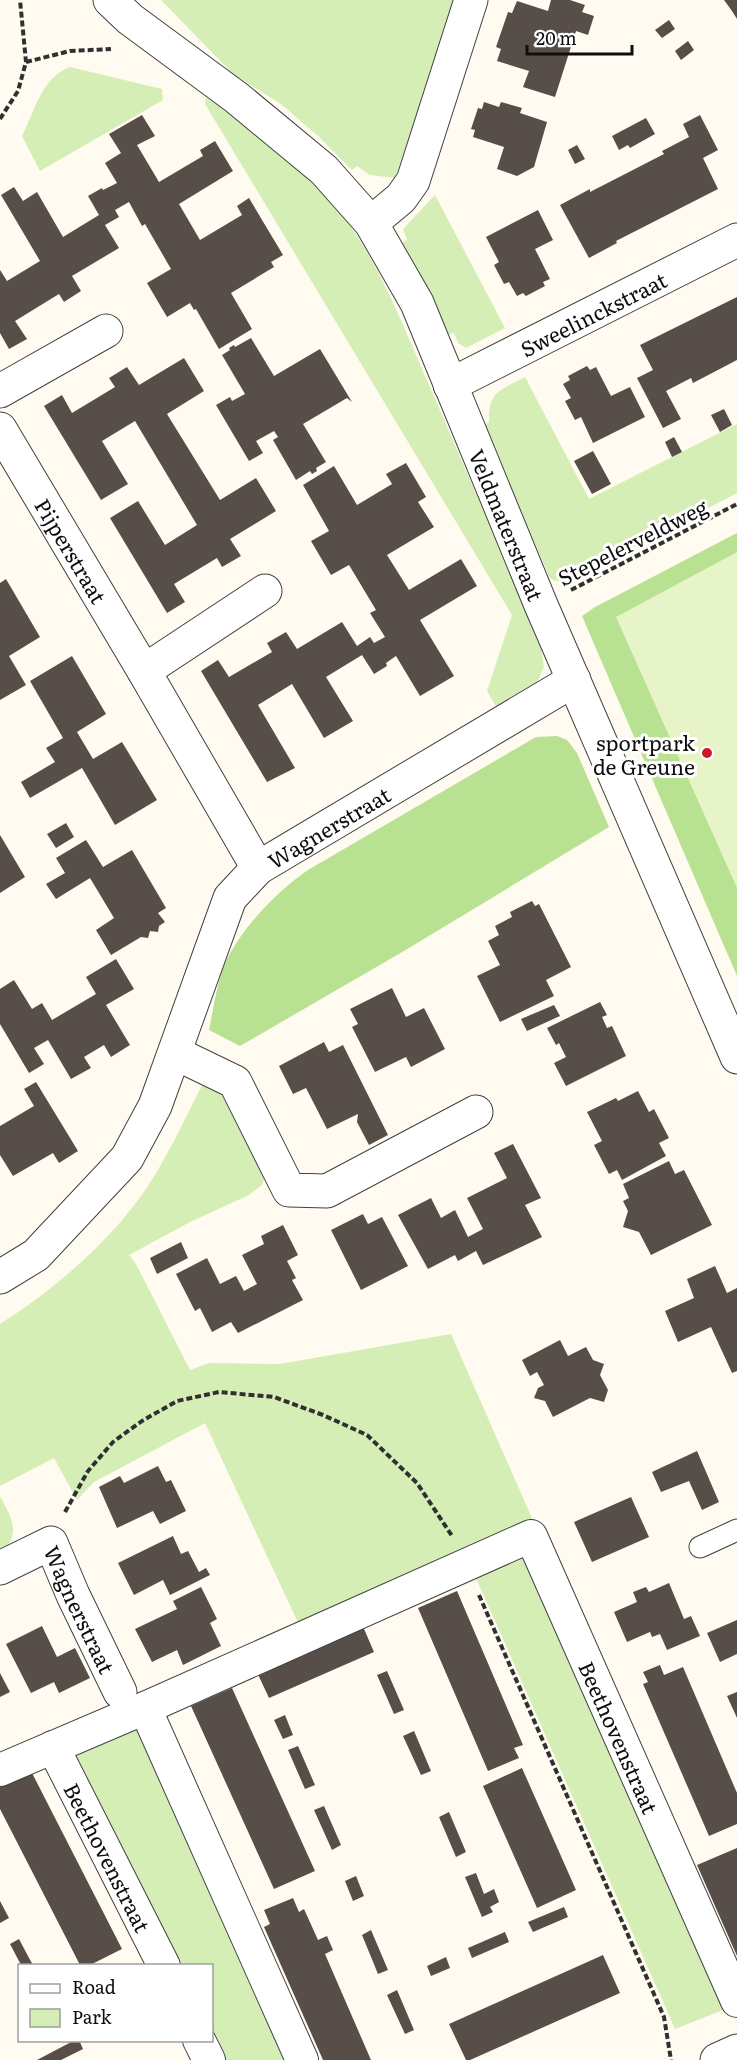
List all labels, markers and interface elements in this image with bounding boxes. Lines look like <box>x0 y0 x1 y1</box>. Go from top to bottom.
scale bar <box>527 18 632 56</box>
text: 20 m <box>536 24 577 51</box>
street label: Sweelinckstraat <box>514 263 672 363</box>
street label: Veldmaterstraat <box>463 444 553 605</box>
street label: Stepelerveldweg <box>552 490 713 592</box>
street label: Pijperstraat <box>29 492 116 609</box>
place label: sportpark de Greune <box>593 726 695 781</box>
marker: sportpark de Greune <box>700 746 714 760</box>
street label: Wagnerstraat <box>261 777 396 875</box>
street label: Wagnerstraat <box>38 1540 124 1678</box>
street label: Beethovenstraat <box>573 1656 668 1818</box>
street label: Beethovenstraat <box>58 1777 160 1937</box>
legend <box>18 1964 213 2042</box>
text: Road <box>72 1973 116 2000</box>
text: Park <box>72 2003 113 2030</box>

